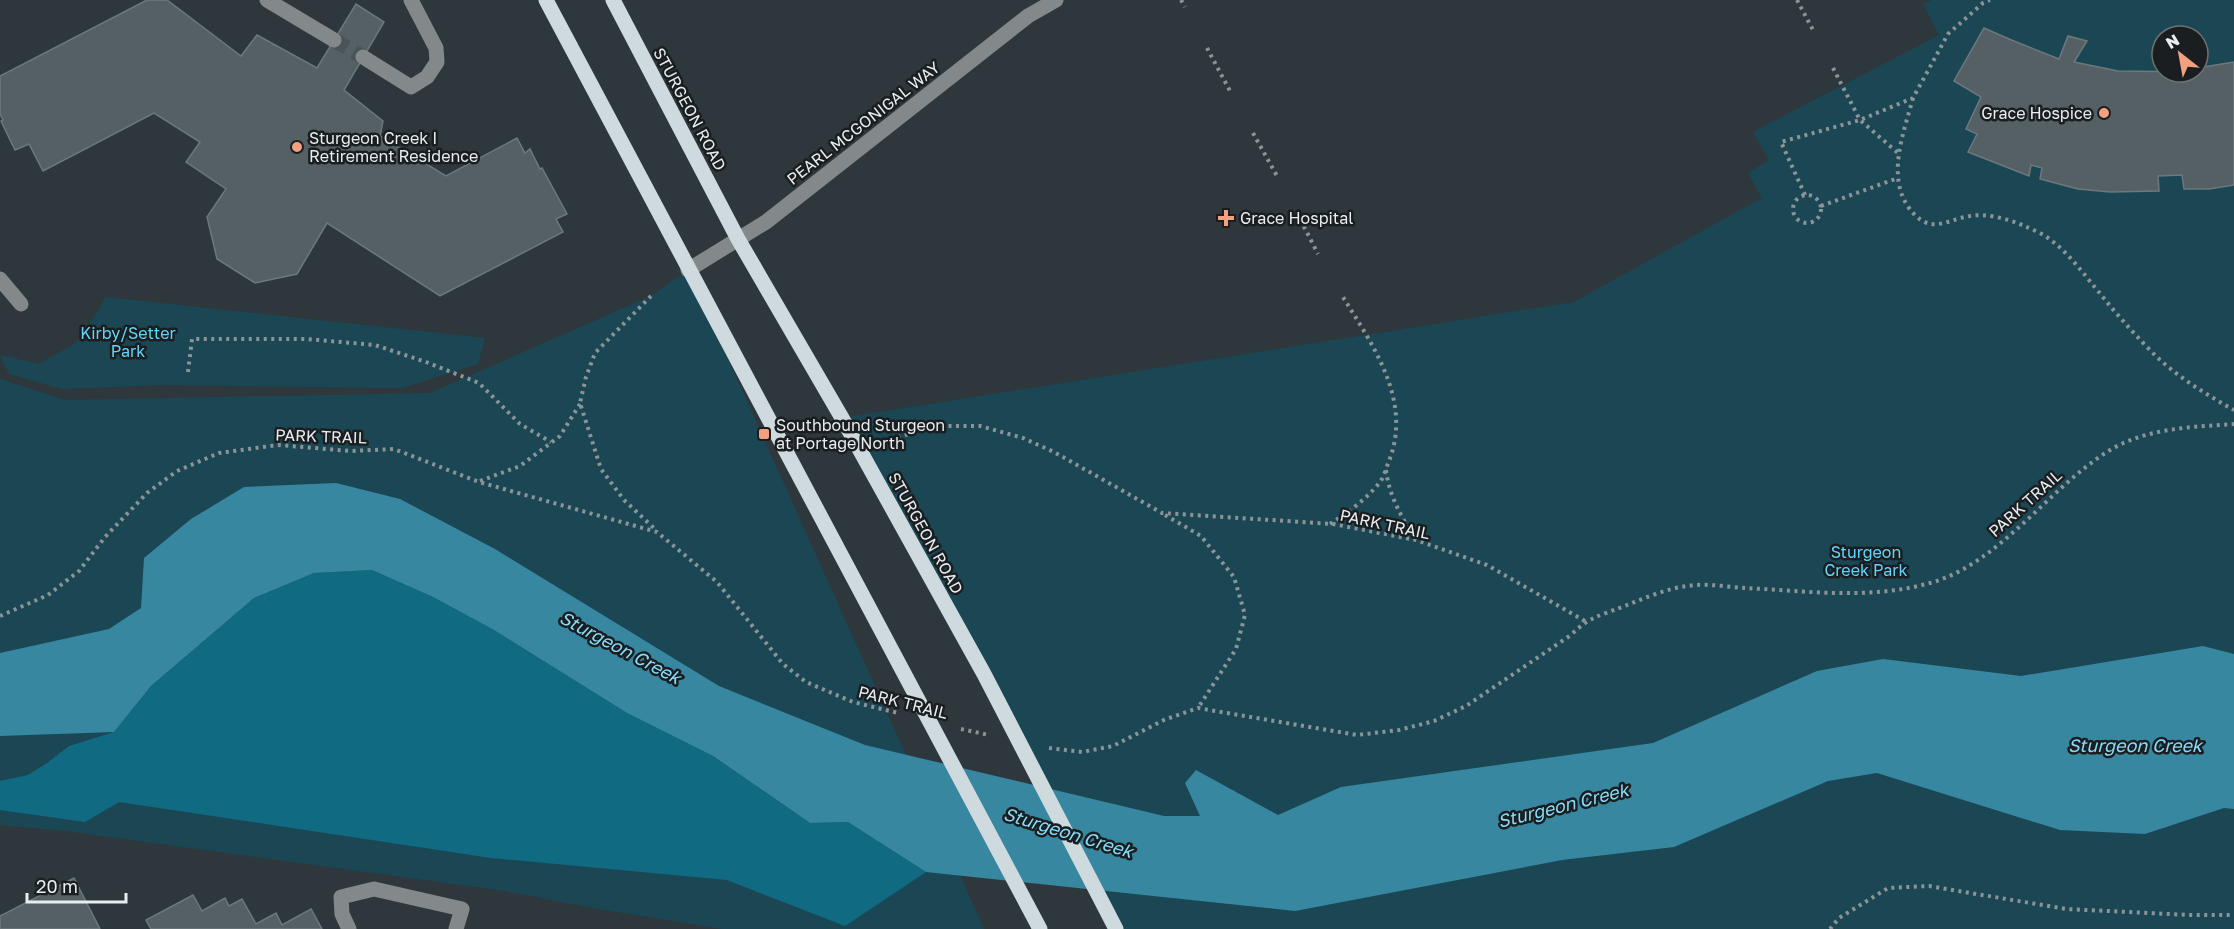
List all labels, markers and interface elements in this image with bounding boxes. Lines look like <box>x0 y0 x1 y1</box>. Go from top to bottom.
north arrow <box>2150 24 2210 84</box>
text: N <box>2162 29 2183 53</box>
street label: STURGEON ROAD <box>649 44 731 174</box>
street label: PEARL MCGONIGAL WAY <box>783 57 944 189</box>
place label: Grace Hospice <box>1981 103 2092 123</box>
marker: Grace Hospice <box>2097 106 2111 120</box>
place label: Sturgeon Creek I Retirement Residence <box>309 128 478 166</box>
marker: Sturgeon Creek I Retirement Residence <box>290 140 304 154</box>
place label: Grace Hospital <box>1240 208 1353 228</box>
marker: Grace Hospital <box>1217 209 1235 227</box>
park label: Kirby/Setter Park <box>80 323 176 361</box>
place label: Southbound Sturgeon at Portage North <box>776 415 945 453</box>
street label: PARK TRAIL <box>275 424 367 448</box>
marker: Southbound Sturgeon at Portage North <box>757 427 771 441</box>
street label: PARK TRAIL <box>1984 465 2066 541</box>
street label: STURGEON ROAD <box>884 469 968 597</box>
street label: PARK TRAIL <box>1338 505 1432 543</box>
park label: Sturgeon Creek Park <box>1824 542 1908 580</box>
water label: Sturgeon Creek <box>556 606 686 689</box>
street label: PARK TRAIL <box>856 681 950 723</box>
water label: Sturgeon Creek <box>2068 734 2204 756</box>
water label: Sturgeon Creek <box>1495 778 1632 832</box>
water label: Sturgeon Creek <box>1001 802 1137 863</box>
scale bar <box>27 866 126 904</box>
text: 20 m <box>36 875 78 897</box>

